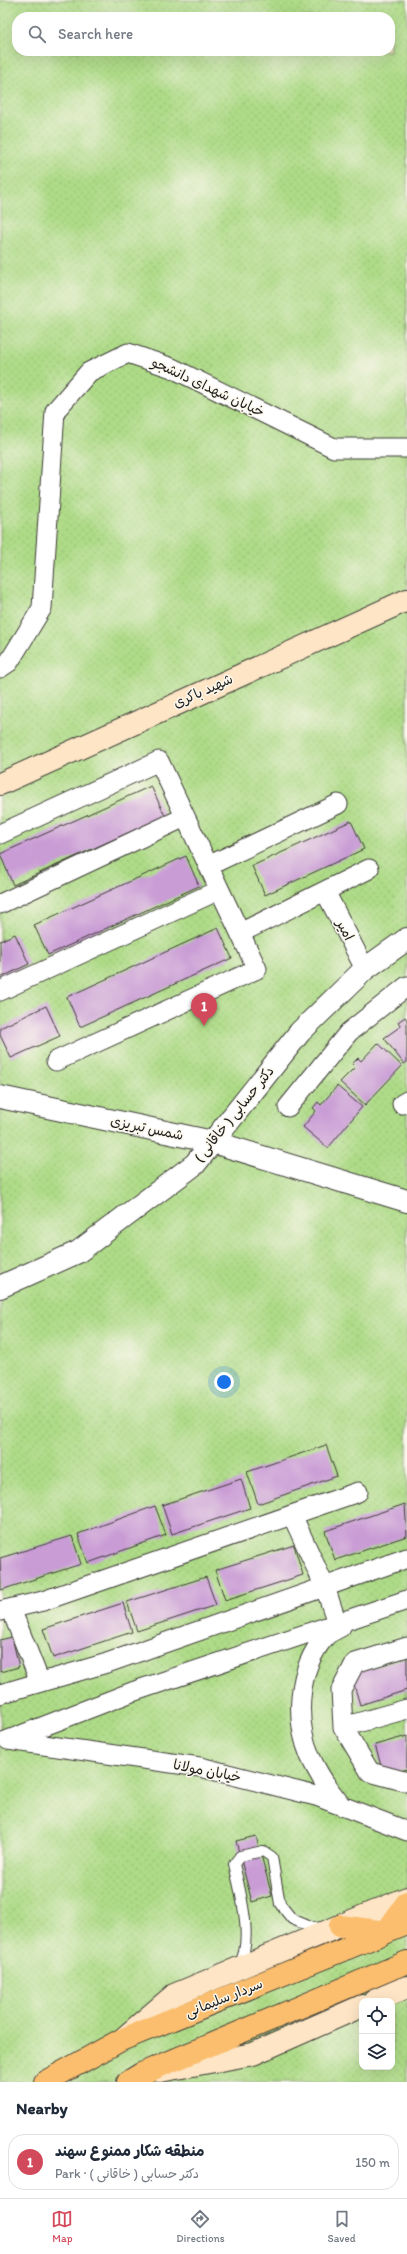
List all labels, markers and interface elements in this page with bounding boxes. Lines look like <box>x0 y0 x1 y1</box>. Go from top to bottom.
search box <box>12 12 395 56</box>
icon: search <box>26 23 48 45</box>
text: Search here <box>58 25 133 43</box>
street label: خیابان شهدای دانشجو <box>148 353 267 421</box>
street label: شهید باکری <box>170 670 236 712</box>
street label: امیر <box>332 916 357 943</box>
pin: 1 <box>191 993 217 1026</box>
street label: دکتر حسابی ( خاقانی ) <box>190 1063 278 1165</box>
street label: شمس تبریزی <box>109 1112 185 1144</box>
your location <box>214 1372 234 1392</box>
street label: خیابان مولانا <box>172 1756 242 1787</box>
street label: سردار سلیمانی <box>183 1975 265 2021</box>
map controls <box>359 1998 395 2070</box>
button: locate <box>359 1998 395 2034</box>
button: layers <box>359 2034 395 2070</box>
text: Nearby <box>16 2098 68 2118</box>
text: منطقه شکار ممنوع سهند <box>55 2142 204 2160</box>
text: 1 <box>27 2155 33 2170</box>
text: 150 m <box>355 2155 390 2170</box>
text: Park · دکتر حسابی ( خاقانی ) <box>55 2166 199 2181</box>
tab: Map <box>51 2208 73 2245</box>
tab: Directions <box>176 2208 225 2245</box>
tab: Saved <box>327 2208 356 2245</box>

